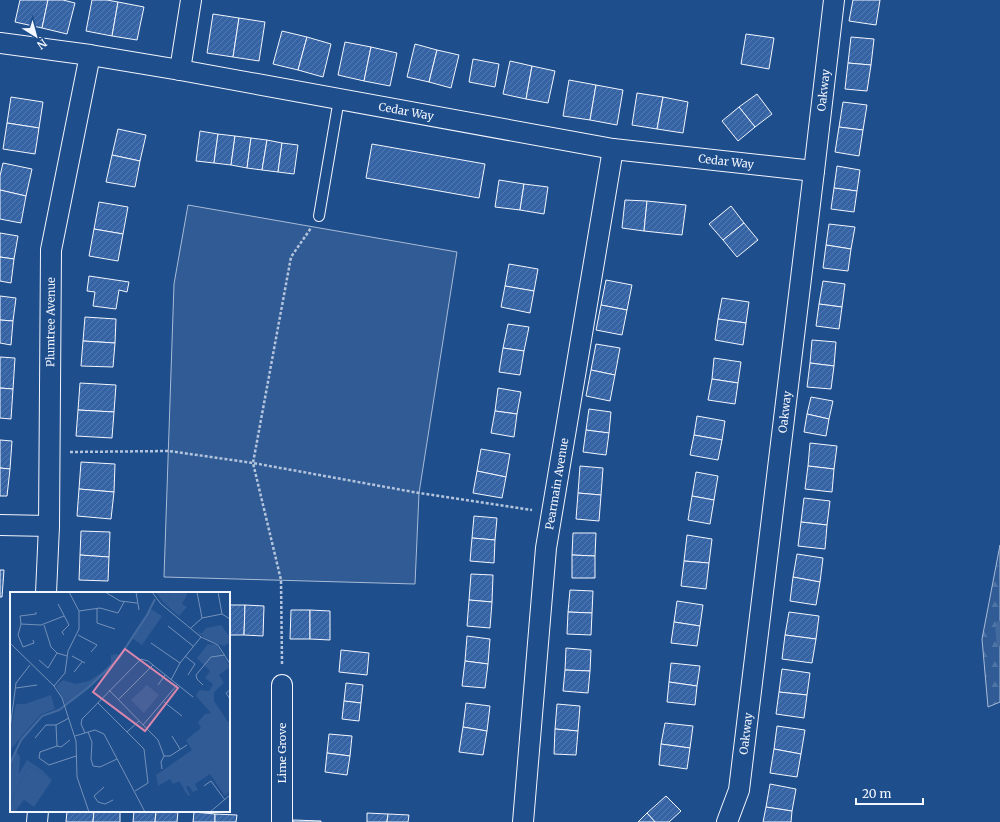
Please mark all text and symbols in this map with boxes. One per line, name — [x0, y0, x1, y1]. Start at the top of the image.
north arrow — [16, 16, 56, 56]
text: N — [34, 36, 50, 52]
street label: Oakway — [814, 68, 833, 112]
street label: Cedar Way — [378, 99, 436, 123]
street label: Cedar Way — [698, 151, 755, 171]
street label: Plumtree Avenue — [43, 277, 58, 367]
street label: Oakway — [775, 390, 794, 434]
street label: Pearmain Avenue — [542, 437, 571, 531]
inset map — [10, 592, 230, 812]
street label: Oakway — [736, 711, 755, 755]
street label: Lime Grove — [275, 723, 289, 783]
scale bar — [856, 780, 923, 806]
text: 20 m — [862, 786, 891, 801]

